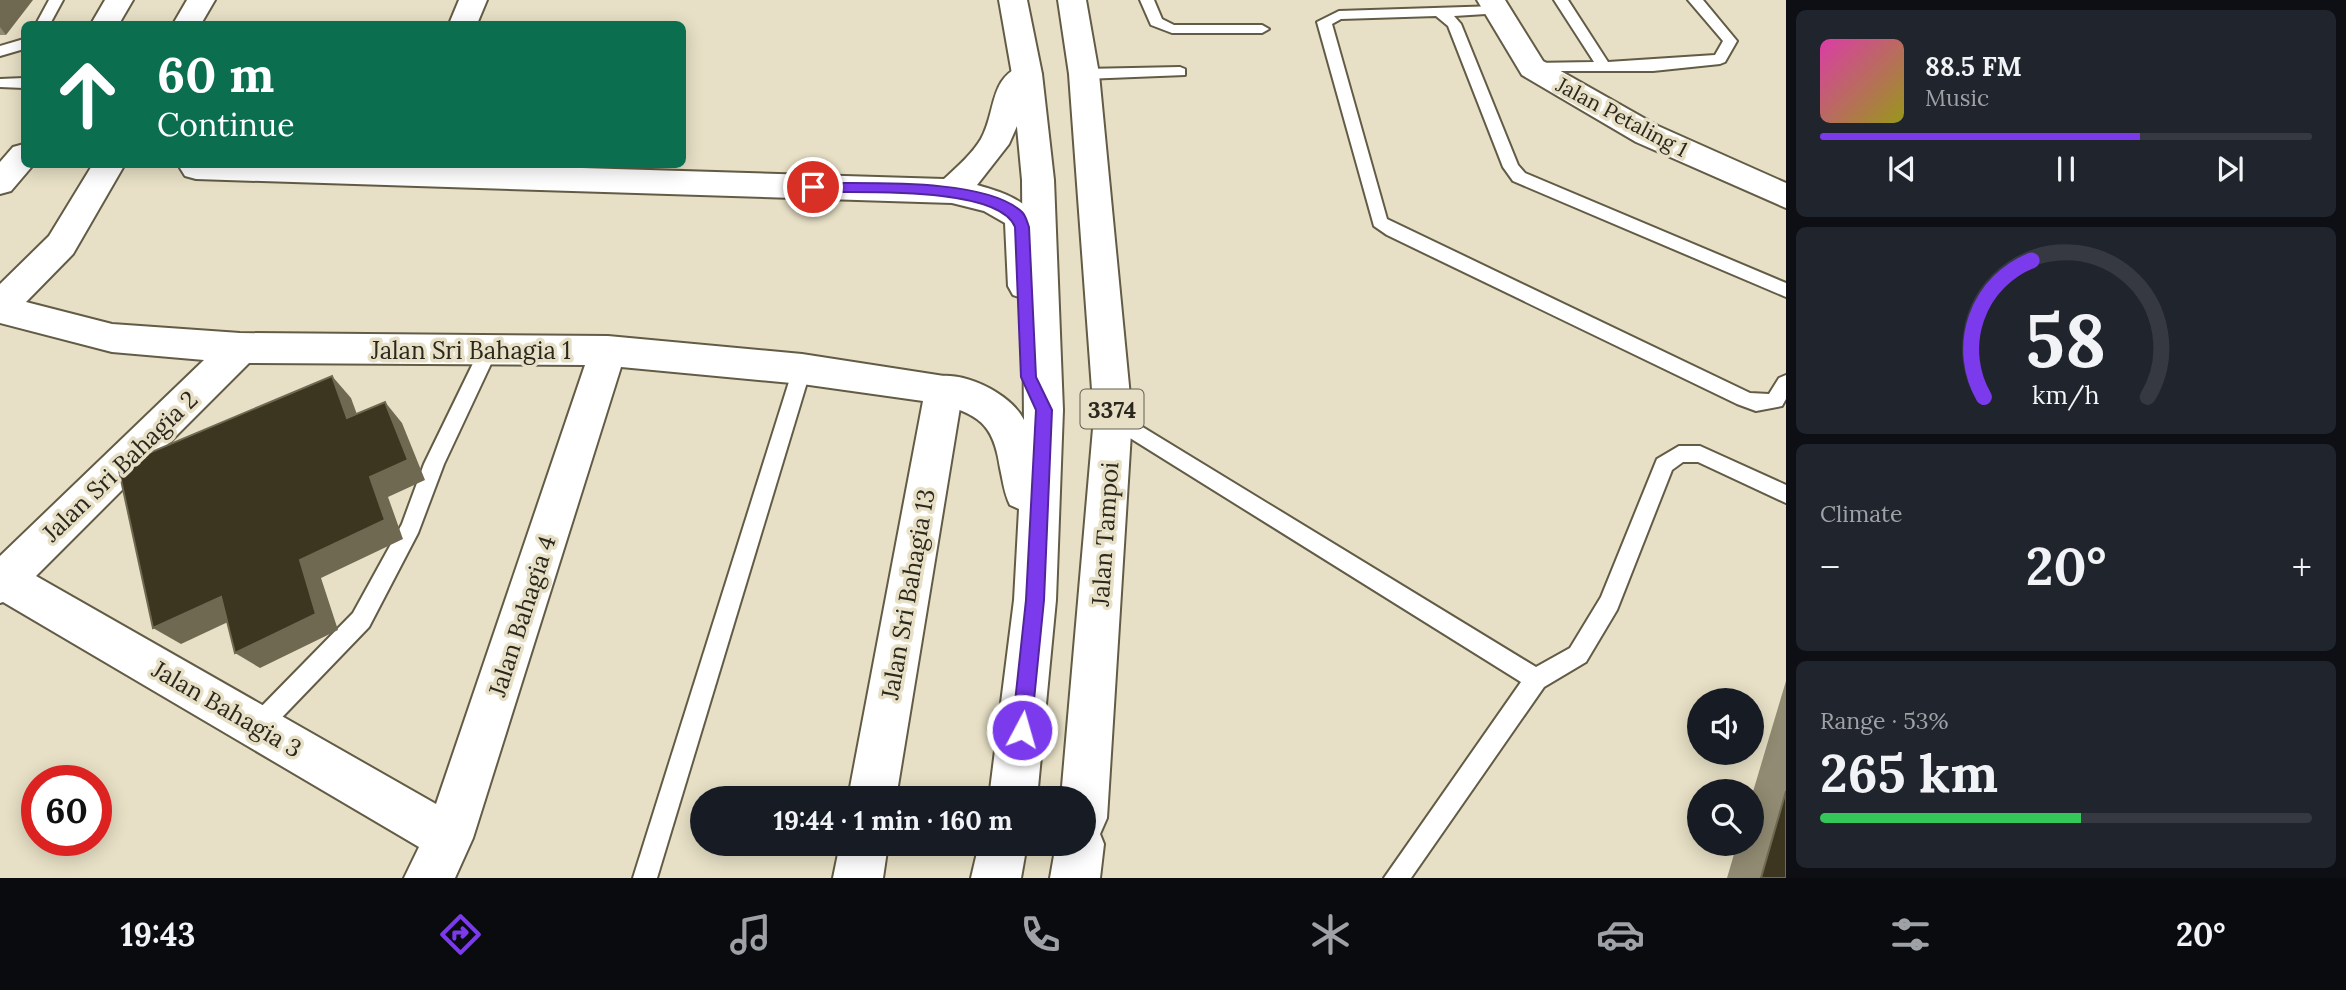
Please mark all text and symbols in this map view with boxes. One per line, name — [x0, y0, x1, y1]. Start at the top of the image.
text: 60 m — [157, 43, 274, 105]
icon: ahead — [42, 49, 133, 140]
text: 88.5 FM — [1925, 50, 2022, 83]
street label: Jalan Petaling 1 — [1551, 71, 1692, 163]
text: Music — [1925, 83, 1989, 112]
text: Continue — [157, 104, 294, 145]
icon: previous — [1883, 150, 1921, 188]
icon: pause — [2047, 150, 2085, 188]
icon: next — [2211, 150, 2249, 188]
pin — [783, 157, 843, 217]
icon: arrive — [794, 168, 832, 206]
text: 58 — [2026, 294, 2106, 387]
street label: Jalan Sri Bahagia 1 — [370, 335, 571, 366]
text: km/h — [2032, 378, 2100, 410]
street label: Jalan Sri Bahagia 2 — [35, 384, 204, 549]
road number: 3374 — [1080, 390, 1144, 428]
street label: Jalan Tampoi — [1084, 461, 1126, 608]
street label: Jalan Sri Bahagia 13 — [874, 486, 942, 703]
text: Climate — [1820, 499, 1902, 528]
street label: Jalan Bahagia 4 — [481, 532, 563, 701]
text: 20° — [2026, 533, 2106, 599]
text: − — [1820, 543, 1840, 591]
text: + — [2292, 543, 2312, 591]
street label: Jalan Bahagia 3 — [146, 653, 307, 764]
map controls — [1687, 688, 1764, 856]
button: sound — [1687, 688, 1764, 765]
position arrow — [985, 693, 1059, 767]
text: Range · 53% — [1820, 706, 1949, 735]
text: 265 km — [1820, 740, 1998, 806]
speed limit sign: 60 — [21, 765, 112, 856]
button: search — [1687, 779, 1764, 856]
text: 19:44 · 1 min · 160 m — [773, 804, 1013, 837]
icon: directions — [436, 910, 485, 959]
icon: music — [726, 910, 775, 959]
icon: phone — [1016, 910, 1065, 959]
icon: climate — [1306, 910, 1355, 959]
icon: car — [1596, 910, 1645, 959]
icon: filters — [1886, 910, 1935, 959]
text: 19:43 — [120, 914, 195, 955]
text: 20° — [2176, 914, 2226, 955]

